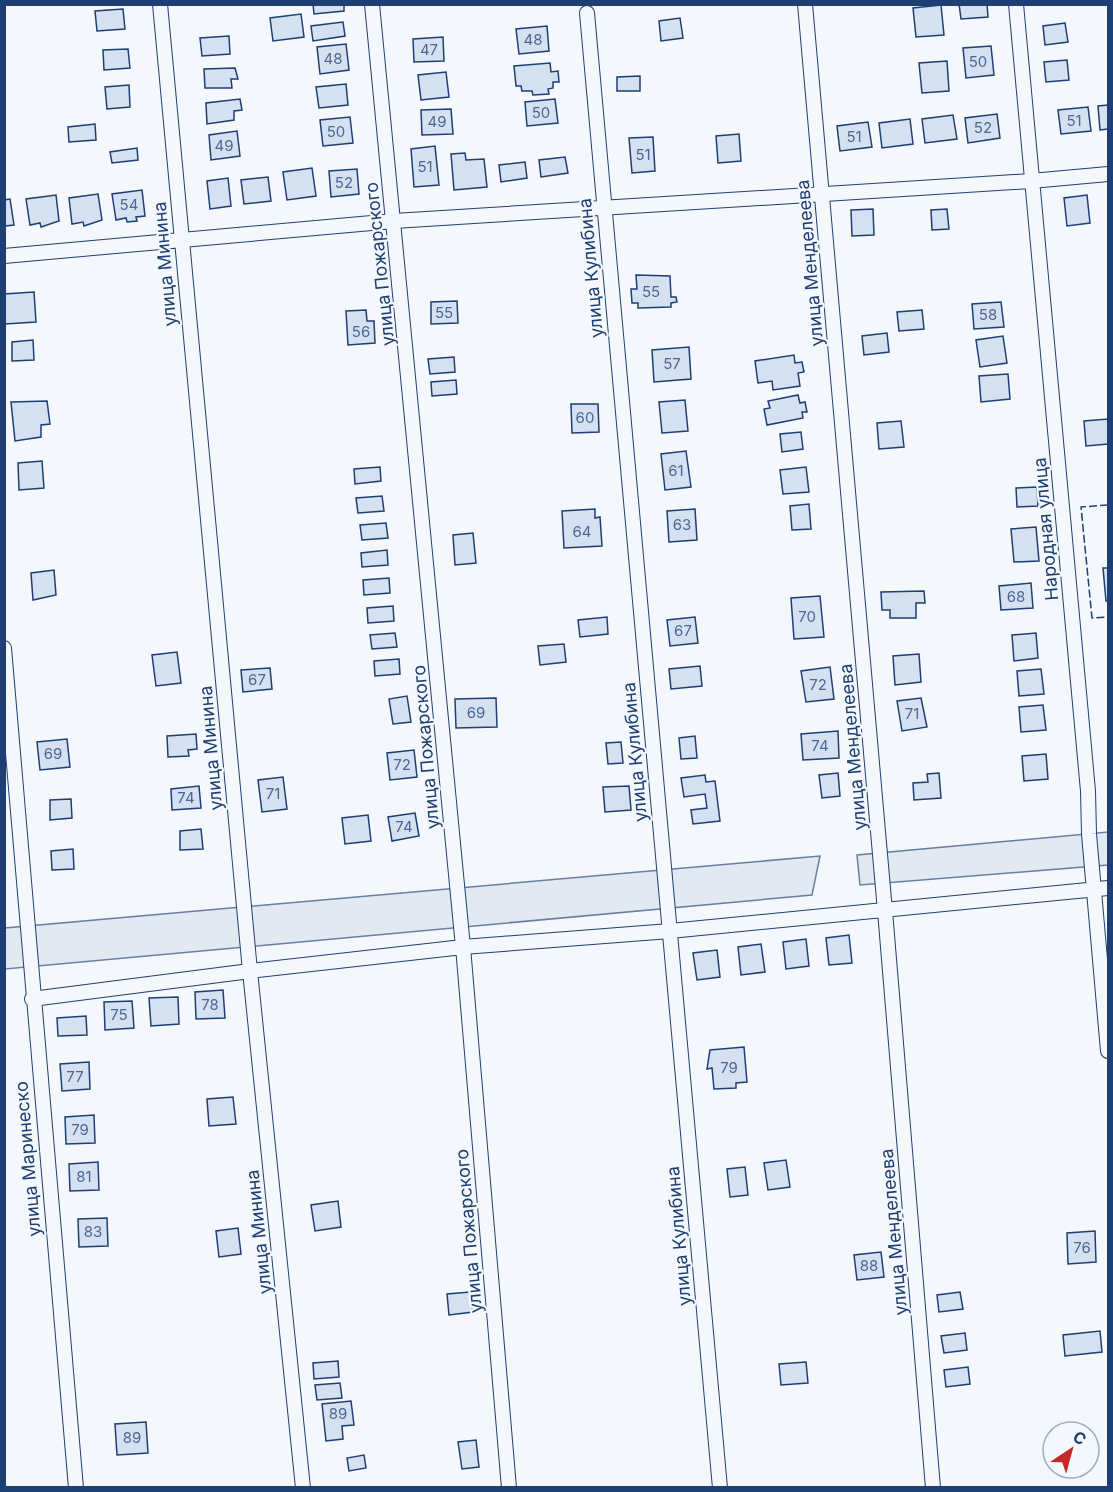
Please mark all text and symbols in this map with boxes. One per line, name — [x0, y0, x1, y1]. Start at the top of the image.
house number: 48 — [524, 30, 542, 49]
house number: 47 — [420, 40, 438, 59]
house number: 48 — [324, 49, 342, 68]
house number: 50 — [969, 52, 987, 71]
house number: 50 — [532, 103, 550, 122]
house number: 51 — [1066, 111, 1082, 130]
house number: 49 — [428, 112, 447, 131]
house number: 52 — [974, 118, 992, 137]
house number: 50 — [327, 122, 345, 141]
house number: 51 — [846, 127, 862, 146]
house number: 49 — [215, 136, 234, 155]
house number: 51 — [635, 145, 651, 164]
house number: 51 — [417, 157, 433, 176]
house number: 52 — [335, 173, 353, 192]
street label: улица Менделеева — [792, 179, 827, 347]
street label: улица Пожарского — [360, 181, 399, 347]
house number: 54 — [120, 195, 138, 214]
street label: улица Кулибина — [574, 197, 607, 339]
street label: улица Минина — [149, 201, 180, 327]
house number: 55 — [642, 282, 660, 301]
house number: 55 — [435, 303, 453, 322]
house number: 58 — [979, 305, 997, 324]
house number: 56 — [352, 322, 370, 341]
house number: 57 — [663, 354, 681, 373]
house number: 60 — [576, 408, 594, 427]
street label: Народная улица — [1029, 457, 1062, 601]
house number: 61 — [668, 461, 684, 480]
house number: 63 — [673, 515, 691, 534]
house number: 64 — [573, 522, 592, 541]
house number: 68 — [1007, 587, 1025, 606]
house number: 70 — [798, 607, 816, 626]
house number: 67 — [674, 621, 692, 640]
street label: улица Менделеева — [835, 663, 870, 831]
street label: улица Пожарского — [408, 664, 443, 830]
house number: 67 — [248, 670, 266, 689]
house number: 72 — [809, 675, 827, 694]
street label: улица Кулибина — [618, 681, 651, 823]
street label: улица Минина — [195, 685, 226, 811]
house number: 69 — [467, 703, 485, 722]
house number: 71 — [905, 704, 919, 723]
house number: 74 — [811, 736, 829, 755]
house number: 69 — [44, 744, 62, 763]
house number: 72 — [393, 755, 411, 774]
house number: 71 — [266, 784, 280, 803]
house number: 74 — [177, 788, 195, 807]
house number: 74 — [395, 817, 413, 836]
house number: 78 — [201, 995, 219, 1014]
house number: 75 — [110, 1005, 128, 1024]
house number: 79 — [720, 1058, 738, 1077]
house number: 77 — [66, 1067, 84, 1086]
street label: улица Маринеско — [10, 1081, 45, 1238]
house number: 79 — [71, 1120, 89, 1139]
street label: улица Пожарского — [451, 1148, 486, 1314]
street label: улица Менделеева — [876, 1148, 911, 1316]
street label: улица Кулибина — [662, 1165, 695, 1307]
house number: 81 — [76, 1167, 92, 1186]
street label: улица Минина — [242, 1169, 275, 1295]
house number: 83 — [84, 1222, 102, 1241]
house number: 76 — [1073, 1238, 1091, 1257]
house number: 88 — [860, 1256, 878, 1275]
house number: 89 — [329, 1404, 347, 1423]
north arrow — [1041, 1420, 1101, 1480]
text: С — [1069, 1426, 1091, 1450]
house number: 89 — [123, 1428, 141, 1447]

